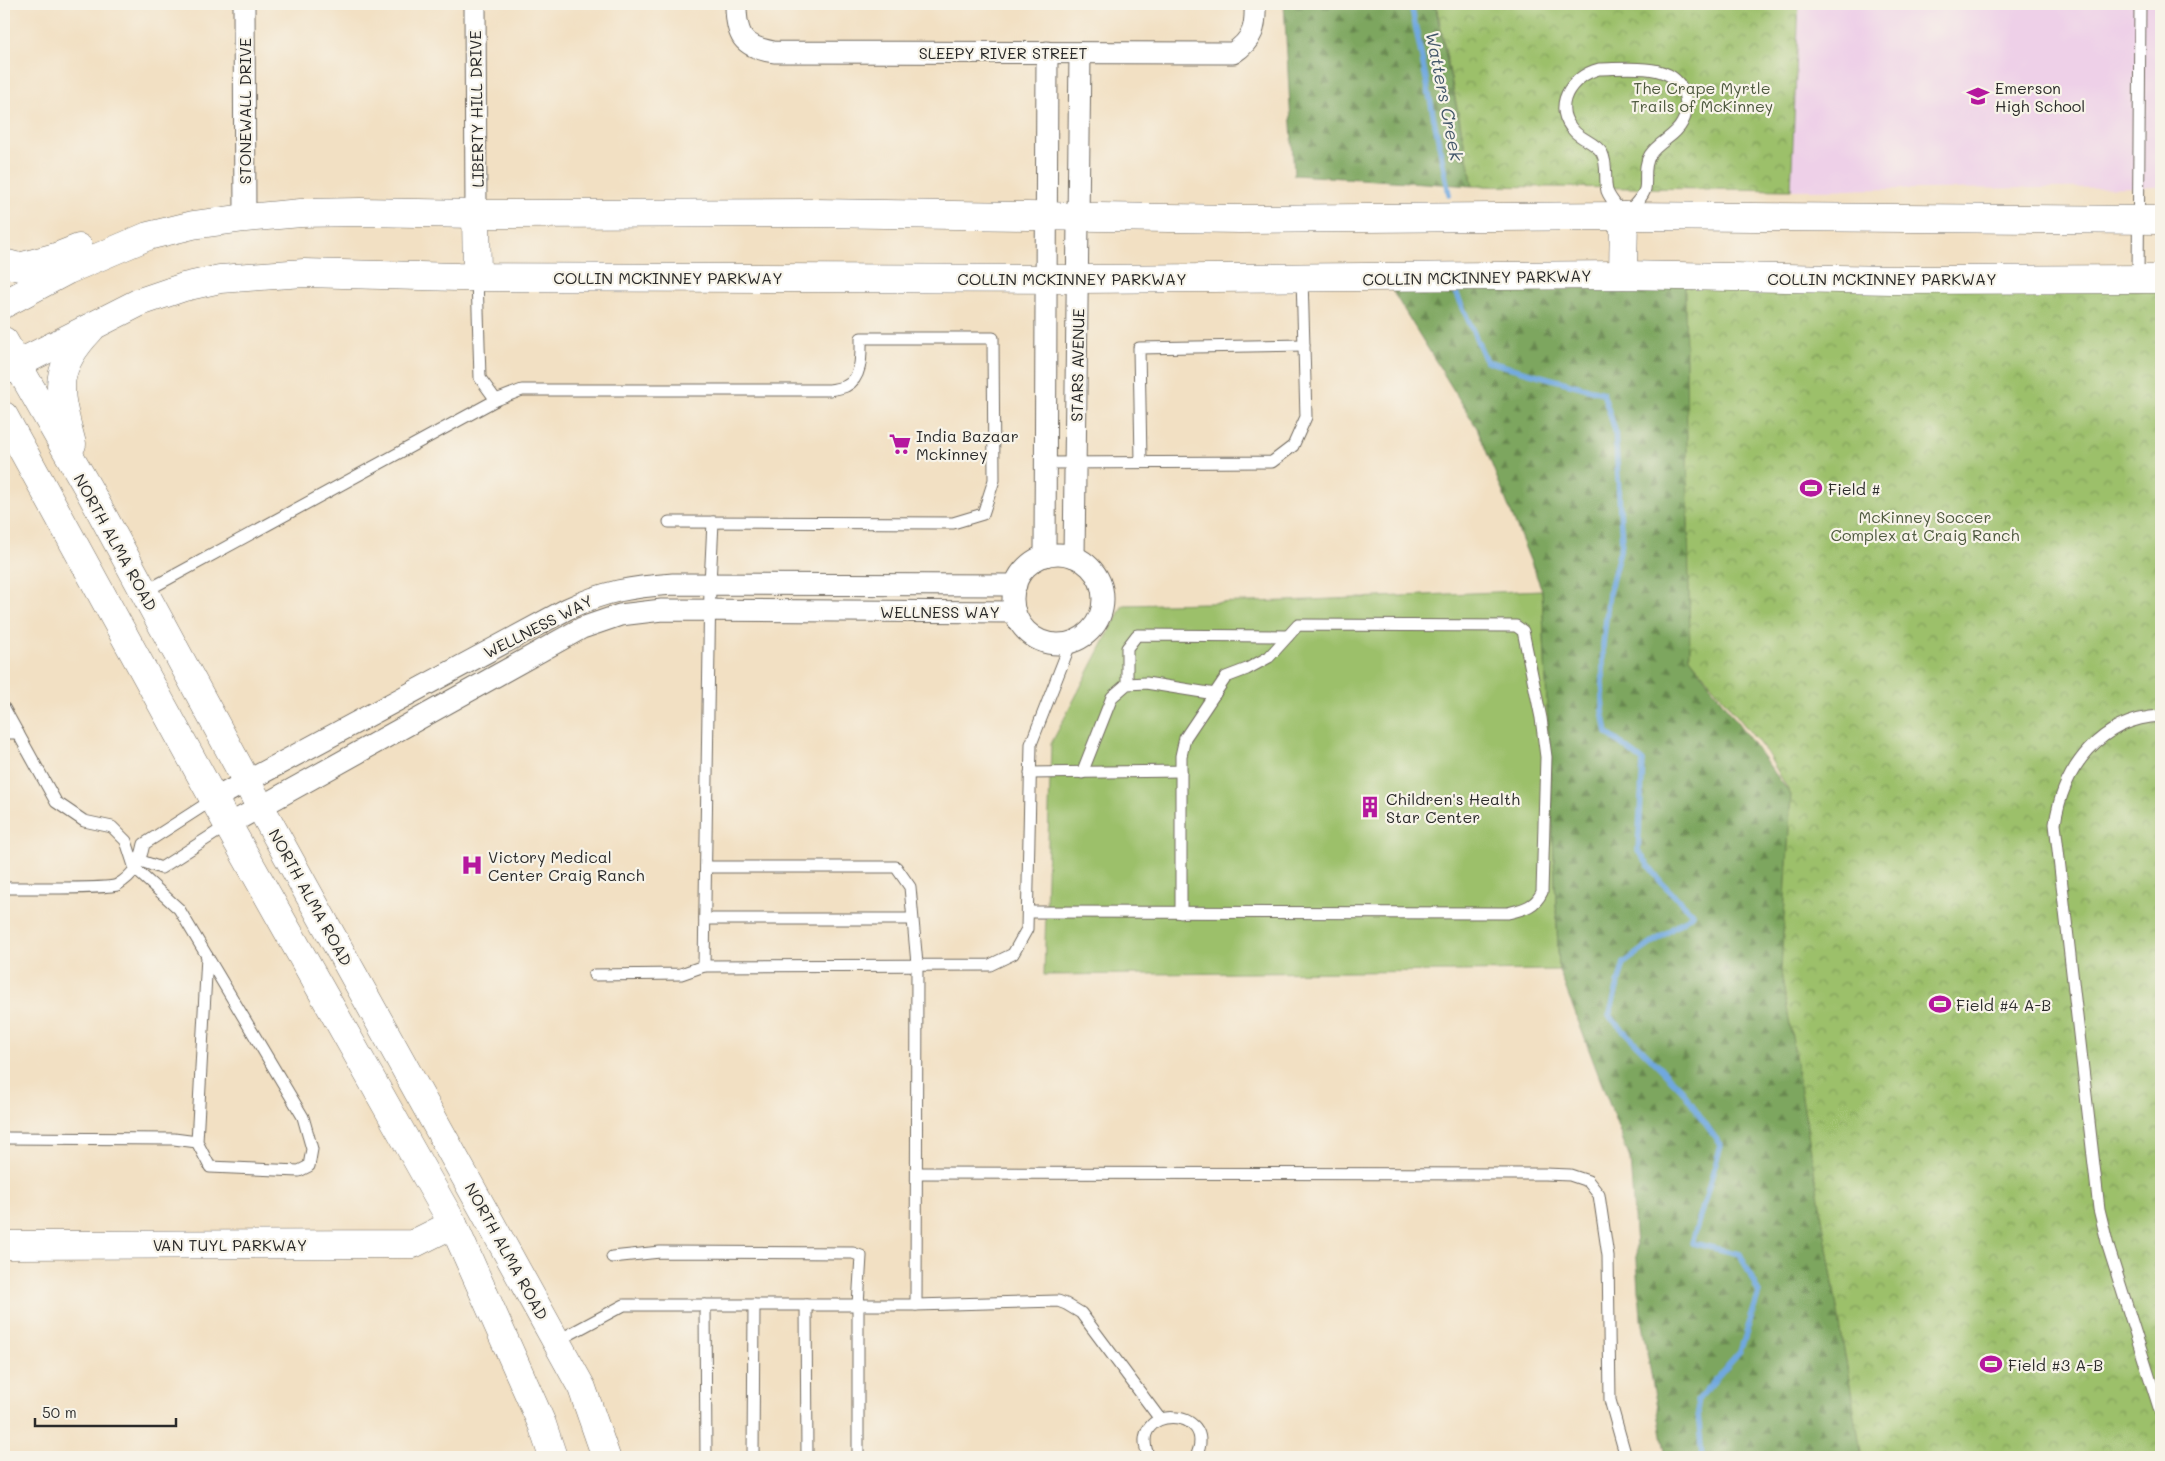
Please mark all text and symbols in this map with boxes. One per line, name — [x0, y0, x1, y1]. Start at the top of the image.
water label: Watters Creek — [1421, 29, 1469, 163]
street label: LIBERTY HILL DRIVE — [464, 30, 488, 188]
street label: STONEWALL DRIVE — [234, 38, 255, 184]
street label: SLEEPY RIVER STREET — [919, 42, 1087, 63]
park label: The Crape Myrtle Trails of McKinney — [1631, 77, 1773, 116]
place label: Emerson High School — [1995, 77, 2085, 116]
school or university icon: Emerson High School — [1965, 83, 1991, 109]
street label: COLLIN MCKINNEY PARKWAY — [1362, 265, 1592, 289]
street label: COLLIN MCKINNEY PARKWAY — [553, 267, 783, 288]
street label: COLLIN MCKINNEY PARKWAY — [957, 268, 1187, 289]
street label: COLLIN MCKINNEY PARKWAY — [1767, 268, 1997, 289]
street label: STARS AVENUE — [1066, 308, 1088, 422]
place label: India Bazaar Mckinney — [916, 425, 1019, 464]
supermarket icon: India Bazaar Mckinney — [887, 431, 913, 457]
street label: NORTH ALMA ROAD — [70, 470, 162, 614]
sports icon: Field # — [1798, 475, 1824, 501]
place label: Field # — [1828, 478, 1881, 499]
park label: McKinney Soccer Complex at Craig Ranch — [1830, 506, 2020, 545]
street label: WELLNESS WAY — [480, 589, 596, 663]
street label: WELLNESS WAY — [880, 601, 1000, 622]
place label: Children's Health Star Center — [1386, 788, 1520, 827]
building icon: Children's Health Star Center — [1357, 794, 1383, 820]
street label: NORTH ALMA ROAD — [265, 825, 357, 969]
place label: Victory Medical Center Craig Ranch — [488, 846, 645, 885]
hospital icon: Victory Medical Center Craig Ranch — [459, 852, 485, 878]
sports icon: Field #4 A-B — [1927, 991, 1953, 1017]
place label: Field #4 A-B — [1956, 994, 2051, 1015]
street label: NORTH ALMA ROAD — [461, 1179, 553, 1323]
street label: VAN TUYL PARKWAY — [153, 1234, 307, 1255]
sports icon: Field #3 A-B — [1978, 1351, 2004, 1377]
place label: Field #3 A-B — [2008, 1354, 2103, 1375]
scale bar — [35, 1396, 176, 1428]
text: 50 m — [42, 1402, 77, 1422]

